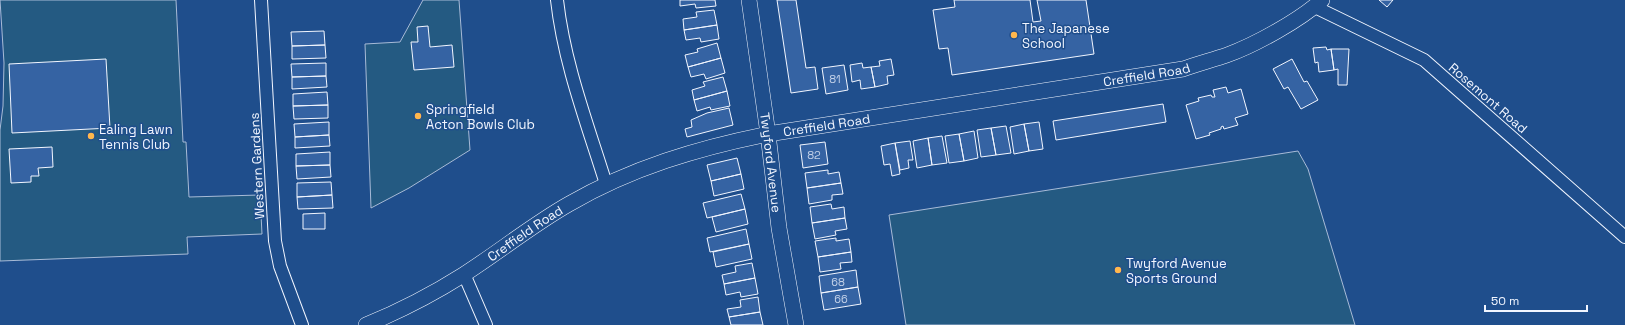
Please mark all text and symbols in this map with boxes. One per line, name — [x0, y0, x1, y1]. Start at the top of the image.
place label: The Japanese School — [1022, 20, 1110, 52]
marker: The Japanese School — [1009, 30, 1019, 40]
street label: Creffield Road — [1102, 59, 1192, 90]
street label: Rosemont Road — [1445, 59, 1531, 137]
house number: 81 — [829, 72, 841, 86]
place label: Springfield Acton Bowls Club — [426, 101, 535, 133]
street label: Creffield Road — [782, 110, 871, 140]
marker: Springfield Acton Bowls Club — [413, 111, 423, 121]
street label: Twyford Avenue — [757, 111, 786, 213]
street label: Western Gardens — [246, 112, 268, 220]
place label: Ealing Lawn Tennis Club — [99, 121, 173, 153]
marker: Ealing Lawn Tennis Club — [86, 131, 96, 141]
house number: 82 — [807, 148, 821, 162]
street label: Creffield Road — [484, 201, 566, 265]
place label: Twyford Avenue Sports Ground — [1126, 255, 1227, 287]
marker: Twyford Avenue Sports Ground — [1113, 265, 1123, 275]
house number: 68 — [831, 275, 845, 289]
scale bar — [1485, 287, 1587, 313]
house number: 66 — [834, 292, 848, 306]
text: 50 m — [1491, 293, 1519, 309]

